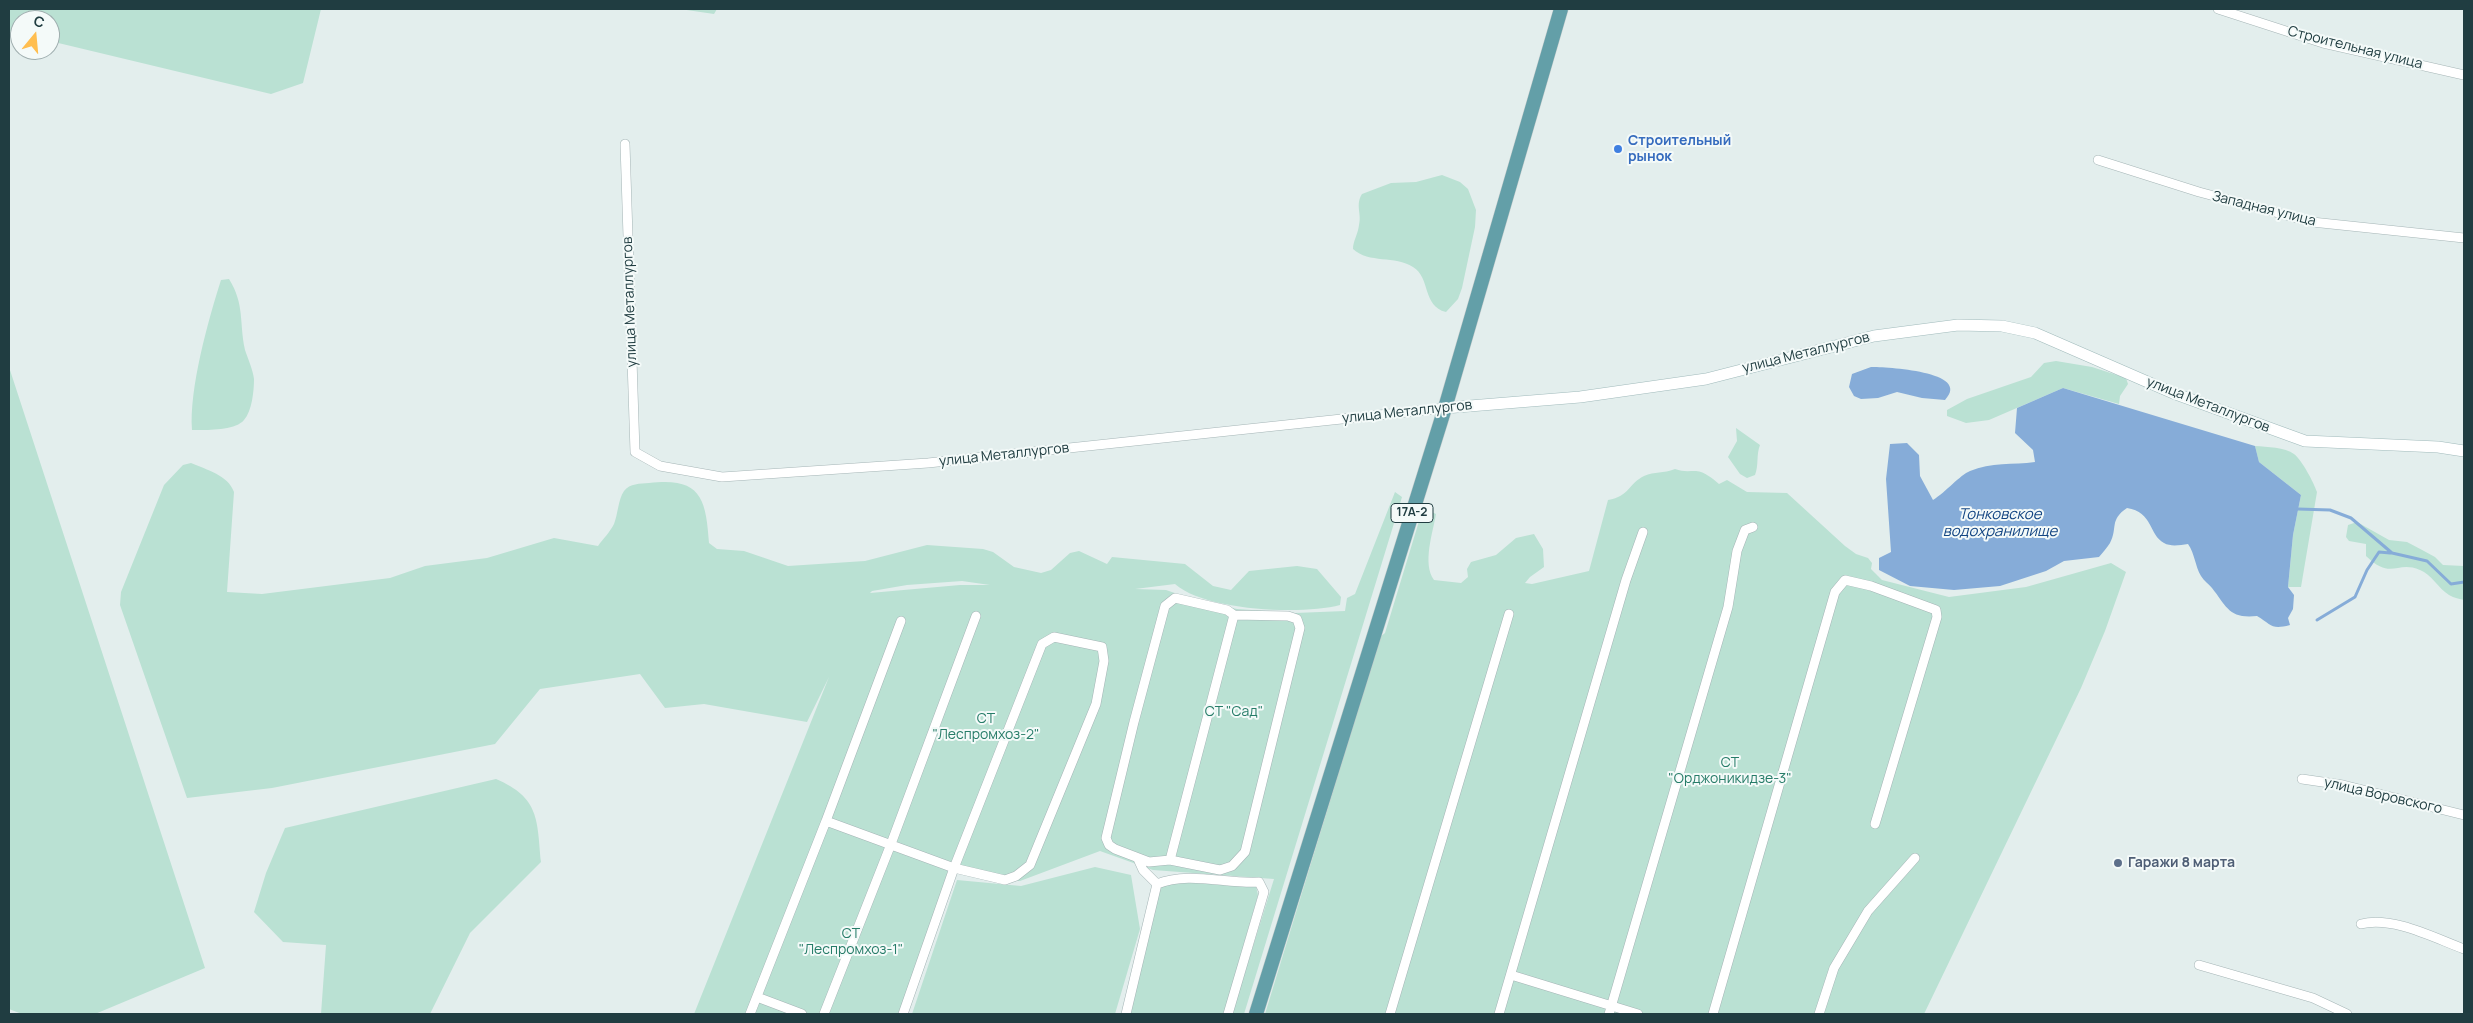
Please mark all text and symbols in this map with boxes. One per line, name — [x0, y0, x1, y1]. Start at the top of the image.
north arrow — [10, 10, 60, 60]
text: С — [32, 11, 47, 32]
street label: Строительная улица — [2286, 23, 2424, 73]
place label: Строительный рынок — [1628, 133, 1731, 166]
marker: Строительный рынок — [1612, 143, 1624, 155]
street label: Западная улица — [2210, 188, 2318, 230]
street label: улица Металлургов — [619, 236, 641, 368]
street label: улица Металлургов — [1741, 329, 1871, 377]
street label: улица Металлургов — [2144, 374, 2272, 436]
street label: улица Металлургов — [1341, 397, 1473, 427]
street label: улица Металлургов — [938, 440, 1070, 470]
road number: 17А-2 — [1391, 503, 1433, 522]
water label: Тонковское водохранилище — [1943, 506, 2057, 541]
park label: СТ "Сад" — [1205, 704, 1263, 720]
park label: СТ "Леспромхоз-2" — [932, 711, 1040, 744]
park label: СТ "Орджоникидзе-3" — [1668, 755, 1792, 788]
street label: улица Воровского — [2322, 774, 2444, 818]
place label: Гаражи 8 марта — [2128, 855, 2235, 871]
marker: Гаражи 8 марта — [2112, 857, 2124, 869]
park label: СТ "Леспромхоз-1" — [799, 926, 903, 959]

